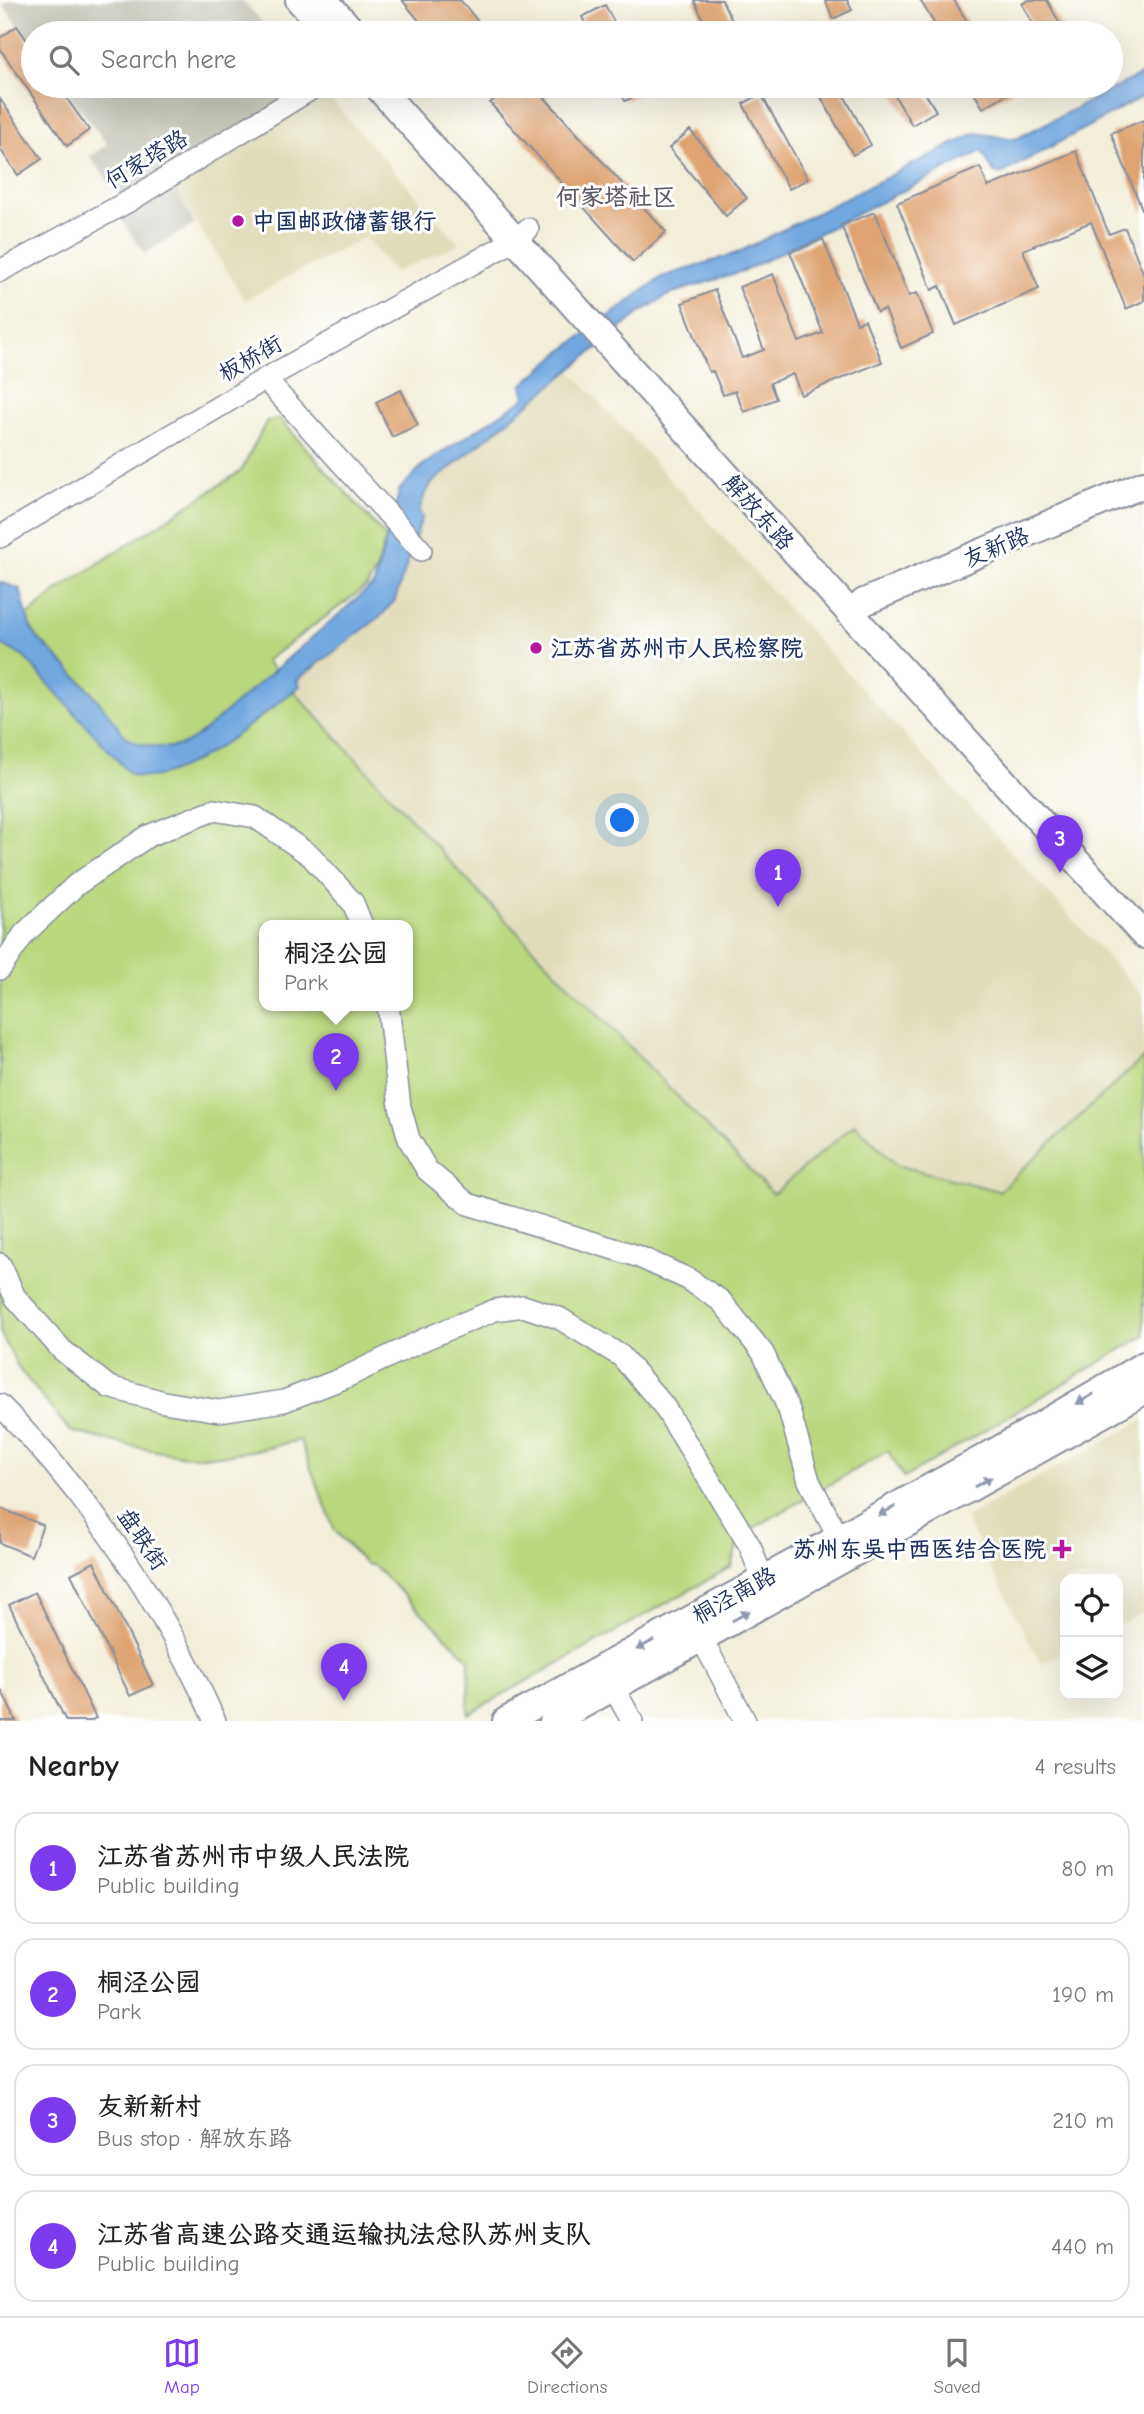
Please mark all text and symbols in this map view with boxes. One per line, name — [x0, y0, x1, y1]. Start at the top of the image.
search box — [21, 21, 1123, 98]
icon: search — [45, 41, 83, 79]
text: Search here — [101, 45, 236, 75]
street label: 何家塔路 — [100, 124, 193, 195]
district label: 何家塔社区 — [556, 183, 676, 211]
place label: 中国邮政储蓄银行 — [252, 208, 436, 235]
marker: 中国邮政储蓄银行 — [230, 213, 246, 229]
street label: 板桥街 — [214, 329, 287, 387]
street label: 解放东路 — [718, 469, 799, 556]
street label: 友新路 — [959, 522, 1033, 573]
place label: 江苏省苏州市人民检察院 — [550, 635, 803, 662]
marker: 江苏省苏州市人民检察院 — [528, 640, 544, 656]
your location — [605, 803, 639, 837]
pin: 3 — [1037, 815, 1083, 873]
pin: 1 — [755, 849, 801, 907]
popup — [259, 920, 413, 1011]
text: 桐泾公园 — [284, 939, 388, 969]
text: Park — [284, 969, 328, 996]
pin: 2 — [313, 1033, 359, 1091]
one-way arrow — [1076, 1393, 1095, 1406]
one-way arrow — [973, 1476, 992, 1488]
street label: 盘联街 — [112, 1503, 173, 1575]
one-way arrow — [877, 1505, 897, 1517]
place label: 苏州东吴中西医结合医院 — [793, 1536, 1046, 1563]
marker: 苏州东吴中西医结合医院 — [1052, 1539, 1072, 1559]
street label: 桐泾南路 — [687, 1561, 781, 1630]
map controls — [1060, 1574, 1123, 1700]
button: locate — [1060, 1574, 1123, 1637]
one-way arrow — [731, 1610, 751, 1622]
button: layers — [1060, 1637, 1123, 1700]
one-way arrow — [635, 1639, 655, 1650]
pin: 4 — [321, 1643, 367, 1701]
text: Nearby — [28, 1749, 119, 1784]
text: 4 results — [1034, 1753, 1116, 1780]
text: 江苏省苏州市中级人民法院 — [97, 1842, 409, 1872]
text: 1 — [48, 1855, 58, 1882]
text: 80 m — [1061, 1855, 1114, 1882]
text: Public building — [97, 1872, 240, 1899]
text: 桐泾公园 — [97, 1968, 201, 1998]
text: 2 — [47, 1981, 59, 2008]
text: 190 m — [1052, 1981, 1114, 2008]
text: Park — [97, 1998, 141, 2025]
text: 友新新村 — [97, 2092, 201, 2122]
text: 3 — [47, 2107, 59, 2134]
text: 210 m — [1052, 2107, 1114, 2134]
text: Bus stop · 解放东路 — [97, 2125, 292, 2152]
text: 江苏省高速公路交通运输执法总队苏州支队 — [97, 2220, 591, 2250]
text: 4 — [48, 2233, 58, 2260]
text: 440 m — [1051, 2233, 1114, 2260]
text: Public building — [97, 2250, 240, 2277]
tab: Map — [163, 2334, 201, 2398]
tab: Directions — [527, 2334, 607, 2398]
tab: Saved — [934, 2334, 981, 2398]

